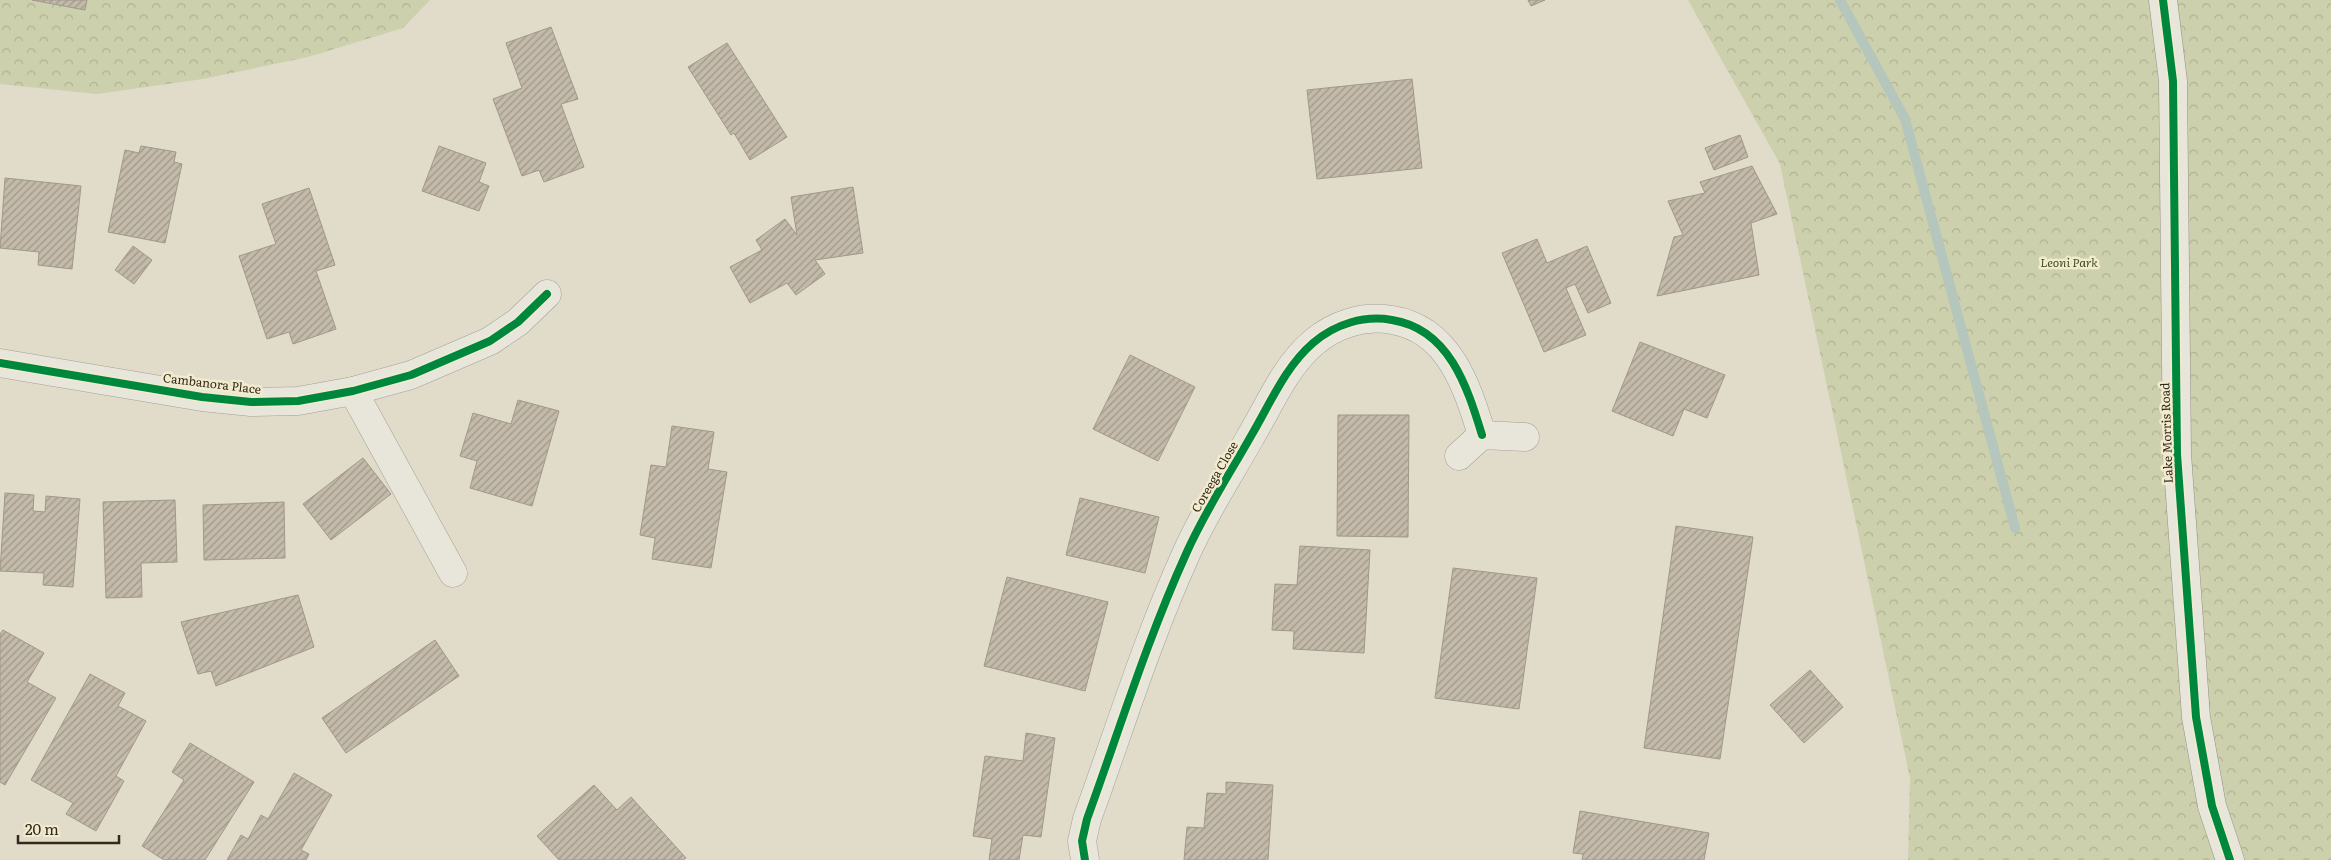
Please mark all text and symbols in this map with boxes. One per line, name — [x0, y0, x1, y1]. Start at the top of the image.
park label: Leoni Park — [2040, 253, 2098, 271]
street label: Cambanora Place — [162, 368, 262, 398]
street label: Lake Morris Road — [2155, 382, 2177, 484]
street label: Coreega Close — [1186, 438, 1242, 515]
scale bar — [18, 812, 119, 844]
text: 20 m — [25, 817, 59, 840]

